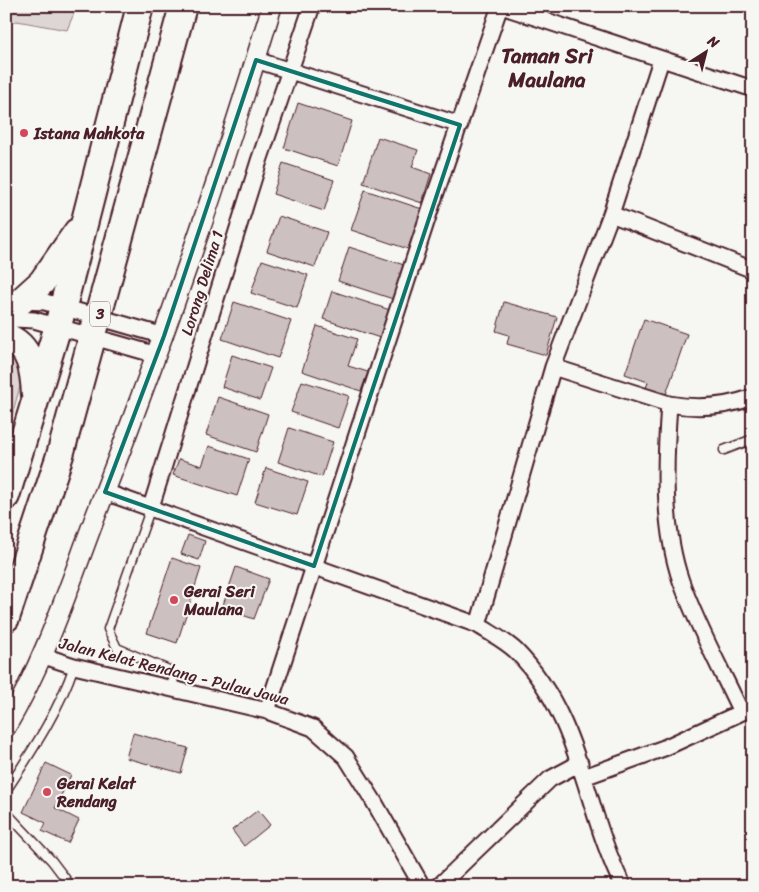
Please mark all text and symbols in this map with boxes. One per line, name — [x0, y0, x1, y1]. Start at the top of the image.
north arrow — [682, 28, 732, 78]
text: N — [701, 28, 725, 55]
district label: Taman Sri Maulana — [501, 37, 594, 99]
place label: Istana Mahkota — [33, 119, 145, 148]
marker: Istana Mahkota — [18, 127, 30, 139]
street label: Lorong Delima 1 — [172, 227, 232, 339]
road number: 3 — [90, 302, 110, 326]
place label: Gerai Seri Maulana — [183, 577, 256, 624]
marker: Gerai Seri Maulana — [168, 594, 180, 606]
street label: Jalan Kelat Rendang - Pulau Jawa — [55, 628, 293, 714]
place label: Gerai Kelat Rendang — [56, 769, 137, 816]
marker: Gerai Kelat Rendang — [41, 786, 53, 798]

